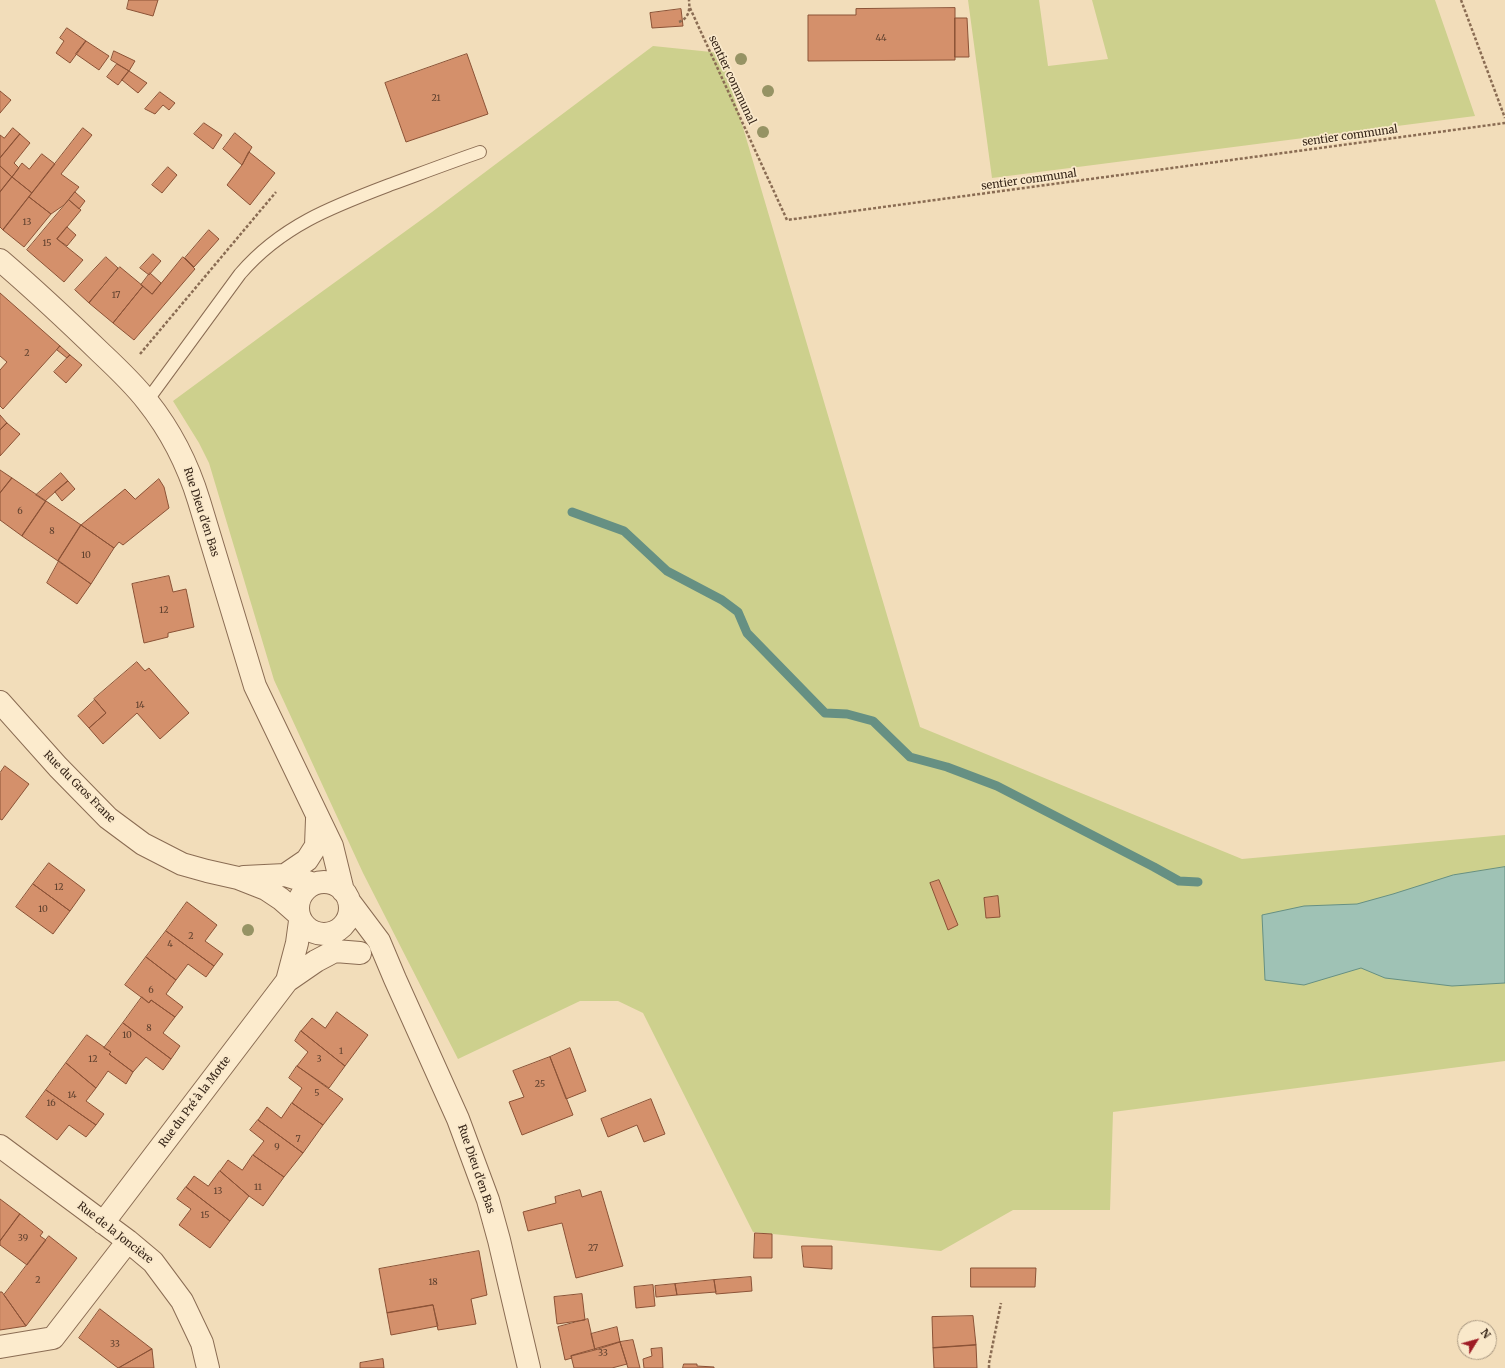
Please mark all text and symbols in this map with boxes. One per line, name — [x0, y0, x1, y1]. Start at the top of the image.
street label: sentier communal — [706, 33, 758, 127]
house number: 44 — [875, 33, 887, 43]
house number: 21 — [431, 93, 441, 103]
street label: sentier communal — [1301, 123, 1399, 149]
street label: sentier communal — [980, 167, 1078, 193]
house number: 13 — [23, 217, 31, 227]
house number: 15 — [42, 238, 52, 248]
house number: 17 — [112, 290, 120, 300]
house number: 2 — [24, 348, 30, 358]
street label: Rue Dieu d'en Bas — [180, 466, 222, 558]
house number: 6 — [17, 506, 23, 516]
house number: 8 — [49, 526, 55, 536]
house number: 10 — [81, 550, 91, 560]
house number: 12 — [159, 605, 169, 615]
house number: 14 — [135, 700, 145, 710]
street label: Rue du Gros Frane — [40, 748, 118, 826]
house number: 12 — [54, 882, 64, 892]
house number: 10 — [38, 904, 48, 914]
house number: 2 — [188, 931, 194, 941]
house number: 4 — [167, 939, 173, 949]
house number: 6 — [148, 985, 154, 995]
house number: 8 — [146, 1023, 152, 1033]
house number: 10 — [122, 1030, 132, 1040]
house number: 1 — [339, 1046, 343, 1056]
house number: 12 — [88, 1054, 98, 1064]
street label: Rue du Pré à la Motte — [156, 1054, 234, 1150]
house number: 3 — [316, 1054, 322, 1064]
house number: 25 — [535, 1079, 545, 1089]
house number: 5 — [314, 1088, 320, 1098]
house number: 14 — [67, 1090, 77, 1100]
house number: 16 — [46, 1098, 56, 1108]
street label: Rue Dieu d'en Bas — [455, 1123, 497, 1215]
house number: 7 — [295, 1134, 301, 1144]
house number: 9 — [274, 1142, 280, 1152]
house number: 11 — [254, 1182, 262, 1192]
house number: 13 — [214, 1186, 222, 1196]
street label: Rue de la Joncière — [75, 1199, 155, 1267]
house number: 15 — [200, 1210, 210, 1220]
house number: 39 — [18, 1233, 28, 1243]
house number: 27 — [588, 1243, 598, 1253]
house number: 2 — [35, 1275, 41, 1285]
house number: 18 — [428, 1277, 438, 1287]
north arrow — [1457, 1320, 1497, 1360]
text: N — [1478, 1326, 1494, 1341]
house number: 33 — [110, 1339, 120, 1349]
house number: 33 — [598, 1348, 608, 1358]

